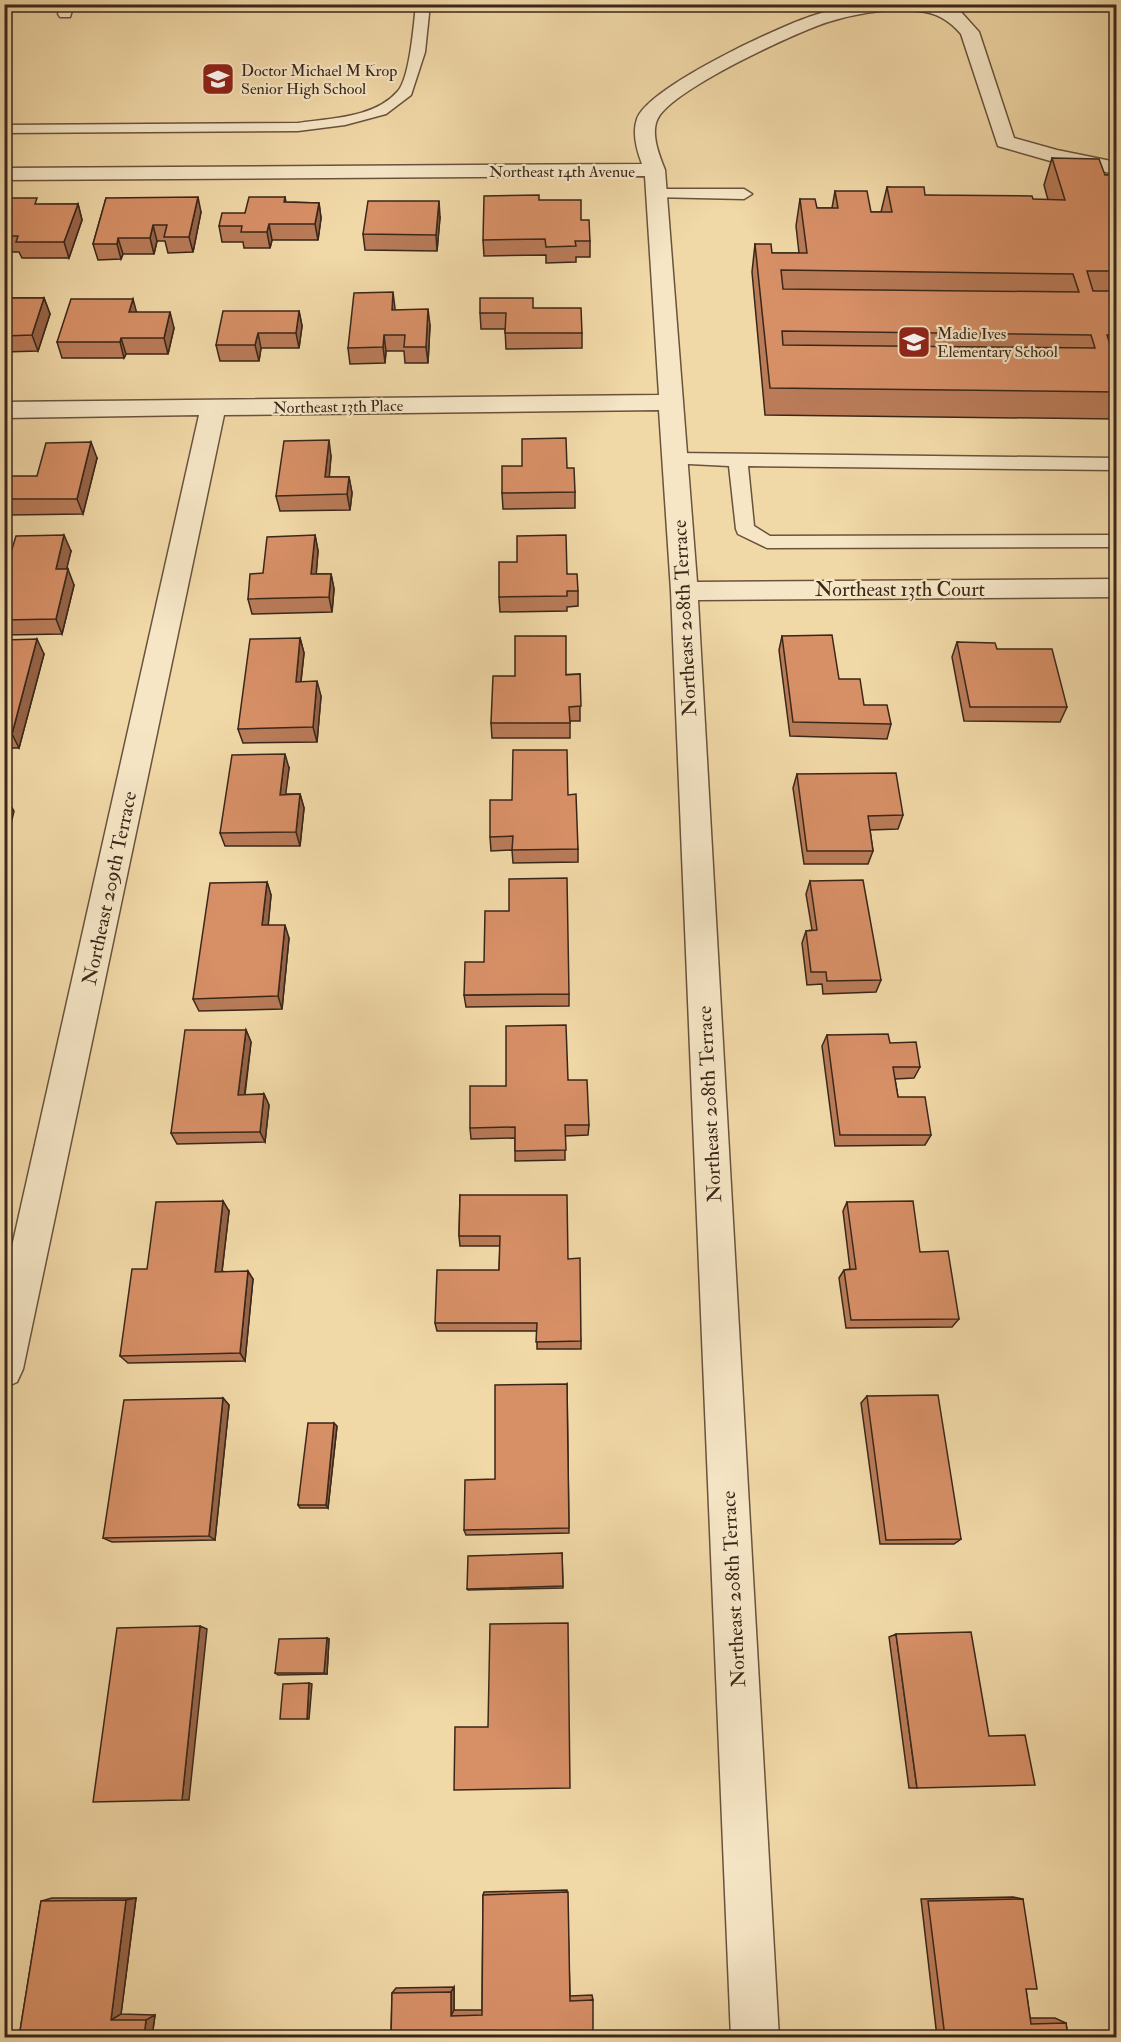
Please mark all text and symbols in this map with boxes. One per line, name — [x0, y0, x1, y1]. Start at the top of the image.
school or university icon: Doctor Michael M Krop Senior High School — [200, 61, 236, 97]
place label: Doctor Michael M Krop Senior High School — [241, 61, 397, 99]
street label: Northeast 14th Avenue — [489, 162, 635, 182]
school or university icon: Madie Ives Elementary School — [896, 324, 932, 360]
place label: Madie Ives Elementary School — [937, 324, 1058, 362]
street label: Northeast 13th Place — [273, 396, 404, 418]
street label: Northeast 208th Terrace — [667, 519, 702, 717]
street label: Northeast 13th Court — [815, 577, 986, 602]
street label: Northeast 209th Terrace — [77, 789, 142, 987]
street label: Northeast 208th Terrace — [692, 1005, 727, 1203]
street label: Northeast 208th Terrace — [716, 1490, 751, 1688]

